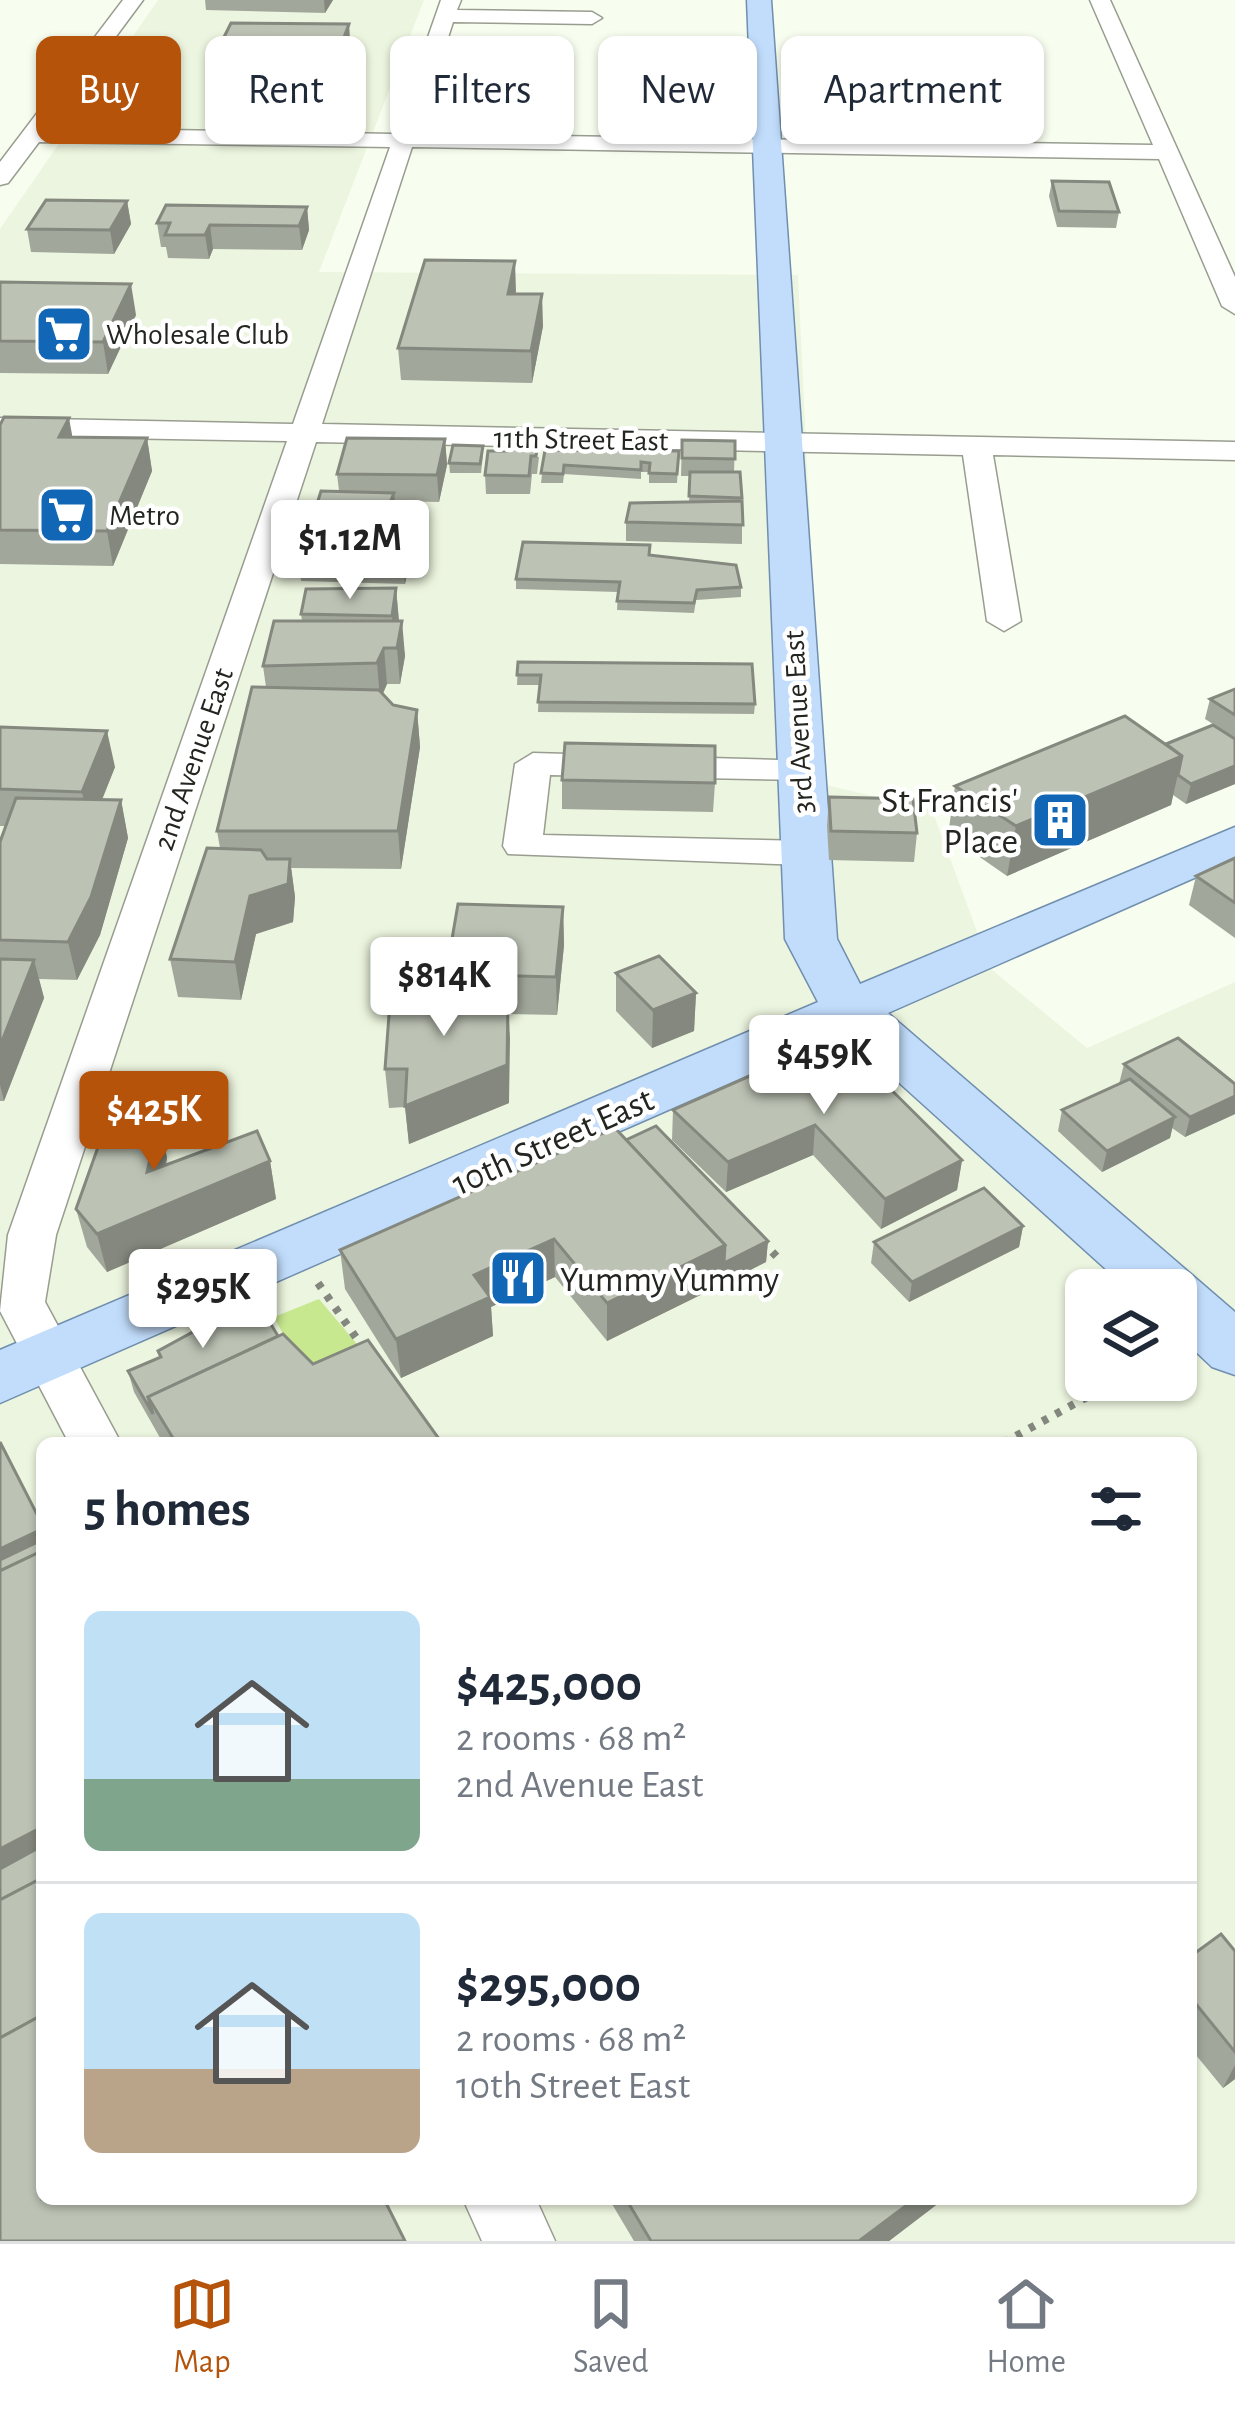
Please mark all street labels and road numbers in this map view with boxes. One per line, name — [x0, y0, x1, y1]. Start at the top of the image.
street label: 11th Street East — [493, 423, 669, 457]
street label: 3rd Avenue East — [779, 629, 819, 814]
street label: 2nd Avenue East — [149, 664, 239, 854]
street label: 10th Street East — [447, 1081, 659, 1202]

